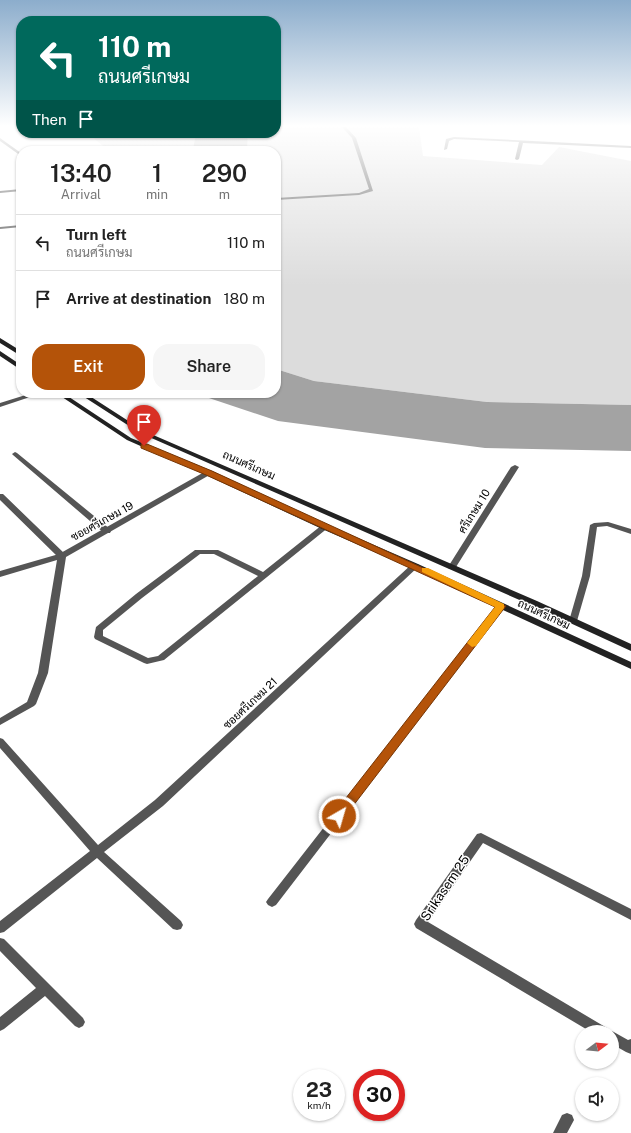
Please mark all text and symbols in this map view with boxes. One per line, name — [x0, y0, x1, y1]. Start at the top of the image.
text: 110 m — [98, 30, 171, 63]
icon: left — [32, 32, 84, 84]
text: ถนนศรีเกษม — [98, 66, 190, 87]
icon: arrive — [75, 108, 97, 130]
text: Then — [32, 111, 67, 128]
text: 13:40 — [50, 159, 112, 187]
text: 1 — [152, 159, 162, 187]
text: 290 — [202, 159, 247, 187]
text: Arrival — [61, 187, 101, 202]
text: min — [146, 187, 168, 202]
text: m — [219, 187, 230, 202]
text: Turn left — [66, 226, 127, 243]
icon: left — [32, 232, 54, 254]
text: 110 m — [227, 234, 265, 251]
text: ถนนศรีเกษม — [66, 245, 133, 260]
icon: arrive — [32, 288, 54, 310]
text: Arrive at destination — [66, 290, 211, 307]
text: 180 m — [223, 290, 265, 307]
button: Exit — [32, 344, 145, 390]
button: Share — [153, 344, 265, 390]
pin — [127, 405, 161, 446]
icon: arrive — [133, 411, 155, 433]
street label: ถนนศรีเกษม — [221, 446, 278, 482]
street label: ศรีเกษม 10 — [454, 485, 492, 535]
street label: ซอยศรีเกษม 19 — [68, 497, 135, 543]
street label: ถนนศรีเกษม — [516, 595, 573, 631]
street label: ซอยศรีเกษม 21 — [219, 674, 279, 731]
position arrow — [318, 795, 360, 837]
street label: Srikasem 25 — [418, 852, 472, 924]
north arrow — [575, 1025, 619, 1069]
map controls — [575, 1025, 619, 1121]
speed limit sign: 30 — [353, 1069, 405, 1121]
button: sound — [575, 1077, 619, 1121]
text: 23 — [306, 1078, 332, 1102]
text: km/h — [307, 1099, 331, 1111]

